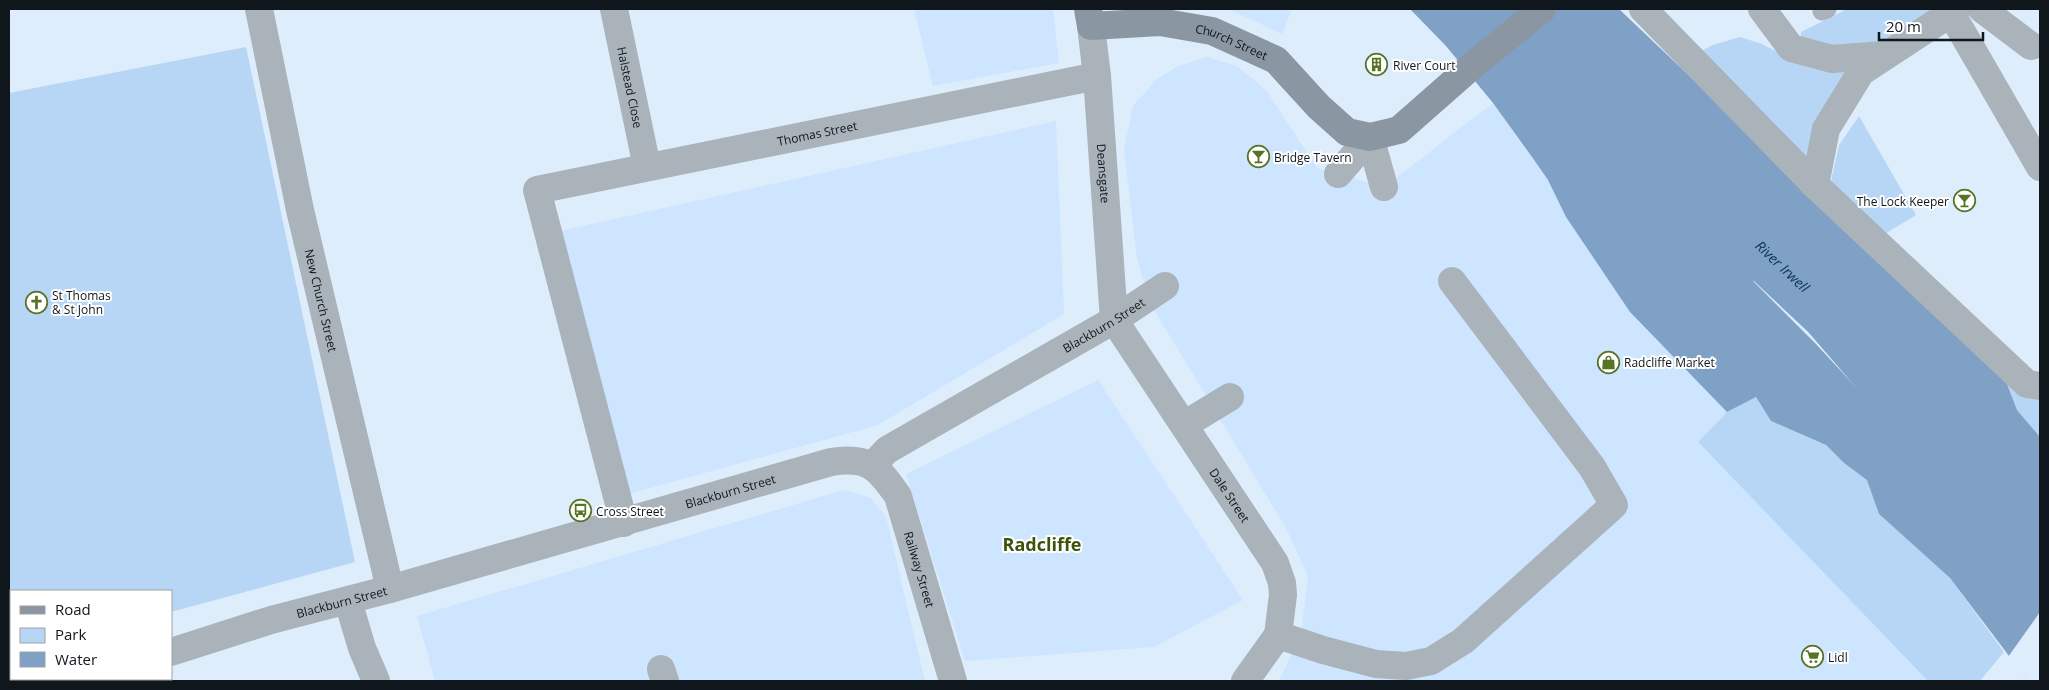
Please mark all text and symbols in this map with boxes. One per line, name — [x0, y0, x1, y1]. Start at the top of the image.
scale bar — [1879, 10, 1983, 42]
text: 20 m — [1886, 16, 1921, 36]
street label: Church Street — [1194, 20, 1270, 64]
street label: Halstead Close — [614, 45, 647, 130]
building icon: River Court — [1365, 53, 1389, 77]
place label: River Court — [1393, 57, 1456, 74]
street label: Thomas Street — [776, 117, 859, 149]
street label: Deansgate — [1093, 143, 1114, 204]
bar icon: Bridge Tavern — [1246, 145, 1270, 169]
place label: Bridge Tavern — [1274, 149, 1352, 166]
bar icon: The Lock Keeper — [1953, 189, 1977, 213]
place label: The Lock Keeper — [1857, 193, 1949, 210]
water label: River Irwell — [1752, 236, 1814, 296]
street label: New Church Street — [301, 247, 342, 353]
place label: St Thomas & St John — [52, 287, 111, 318]
church icon: St Thomas & St John — [24, 290, 48, 314]
street label: Blackburn Street — [1059, 293, 1148, 356]
shop icon: Radcliffe Market — [1596, 350, 1620, 374]
place label: Radcliffe Market — [1624, 354, 1715, 371]
street label: Dale Street — [1206, 465, 1254, 526]
street label: Blackburn Street — [683, 470, 777, 512]
bus stop icon: Cross Street — [568, 499, 592, 523]
place label: Cross Street — [596, 503, 664, 520]
street label: Railway Street — [900, 529, 939, 609]
district label: Radcliffe — [1003, 532, 1081, 556]
street label: Blackburn Street — [294, 582, 389, 622]
legend — [10, 590, 172, 680]
text: Road — [55, 599, 91, 619]
text: Park — [55, 624, 86, 644]
supermarket icon: Lidl — [1800, 645, 1824, 669]
text: Water — [55, 649, 97, 669]
place label: Lidl — [1828, 649, 1848, 666]

